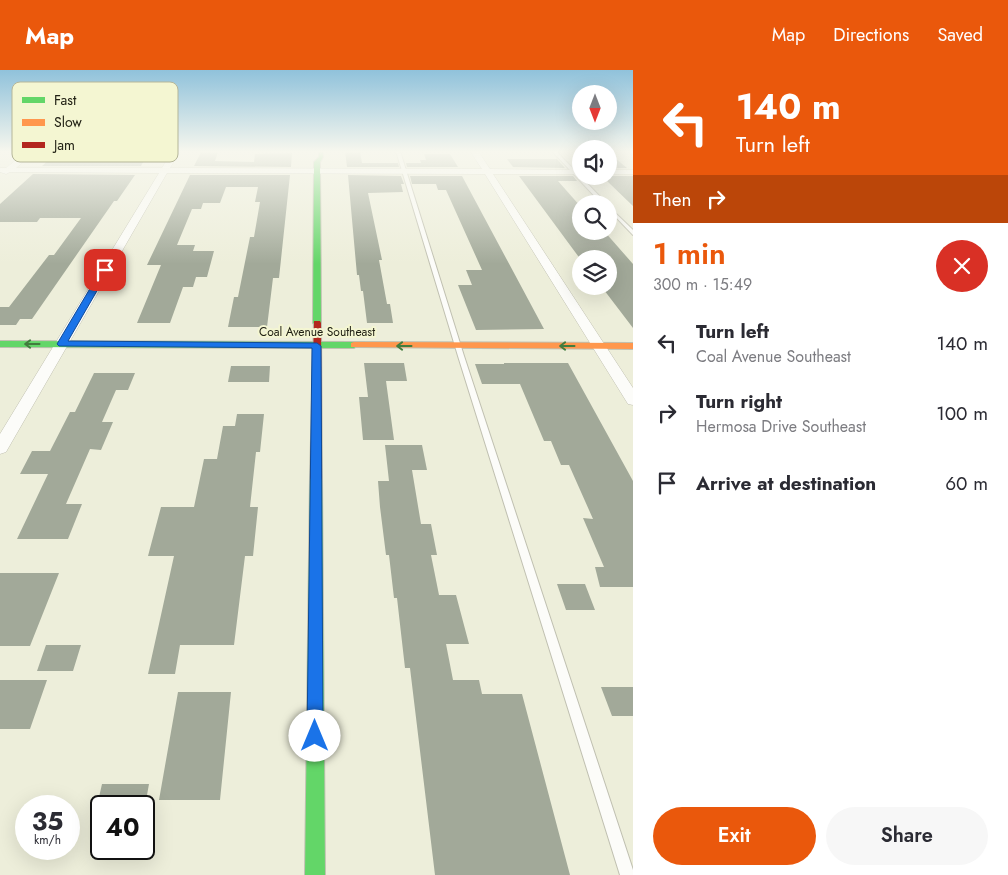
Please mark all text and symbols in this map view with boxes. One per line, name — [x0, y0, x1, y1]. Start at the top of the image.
text: Map — [25, 18, 74, 53]
text: Map — [772, 22, 805, 48]
text: Directions — [833, 22, 909, 48]
text: Saved — [937, 22, 983, 48]
legend — [12, 82, 178, 162]
text: 140 m — [736, 82, 841, 132]
north arrow — [572, 85, 618, 130]
map controls — [572, 85, 617, 295]
text: Fast — [54, 90, 77, 110]
icon: left — [653, 90, 718, 155]
text: Slow — [54, 112, 82, 132]
text: Turn left — [736, 128, 810, 160]
text: Jam — [52, 135, 75, 155]
button: sound — [572, 140, 617, 185]
icon: right — [702, 185, 730, 213]
text: Then — [653, 186, 692, 213]
button: search — [572, 195, 617, 240]
text: 1 min — [653, 232, 726, 275]
button: close — [936, 240, 988, 292]
pin — [84, 249, 126, 291]
button: layers — [572, 250, 617, 295]
icon: arrive — [91, 256, 119, 284]
text: 300 m · 15:49 — [653, 273, 752, 296]
text: Turn left — [696, 318, 769, 345]
street label: Coal Avenue Southeast — [259, 323, 375, 341]
icon: left — [653, 329, 681, 357]
text: 140 m — [936, 330, 988, 357]
one-way arrow — [24, 339, 40, 349]
one-way arrow — [397, 341, 413, 351]
one-way arrow — [559, 341, 576, 351]
text: Coal Avenue Southeast — [696, 345, 851, 368]
text: Turn right — [696, 388, 782, 415]
icon: right — [653, 399, 681, 427]
text: 100 m — [936, 400, 988, 427]
text: Hermosa Drive Southeast — [696, 415, 866, 438]
icon: arrive — [653, 469, 681, 497]
text: Arrive at destination — [696, 470, 876, 497]
text: 60 m — [945, 470, 988, 497]
position arrow — [288, 709, 340, 761]
speed limit sign: 40 — [90, 795, 155, 860]
text: 35 — [32, 803, 63, 839]
button: Exit — [653, 807, 816, 865]
button: Share — [826, 807, 988, 865]
text: km/h — [34, 831, 61, 849]

